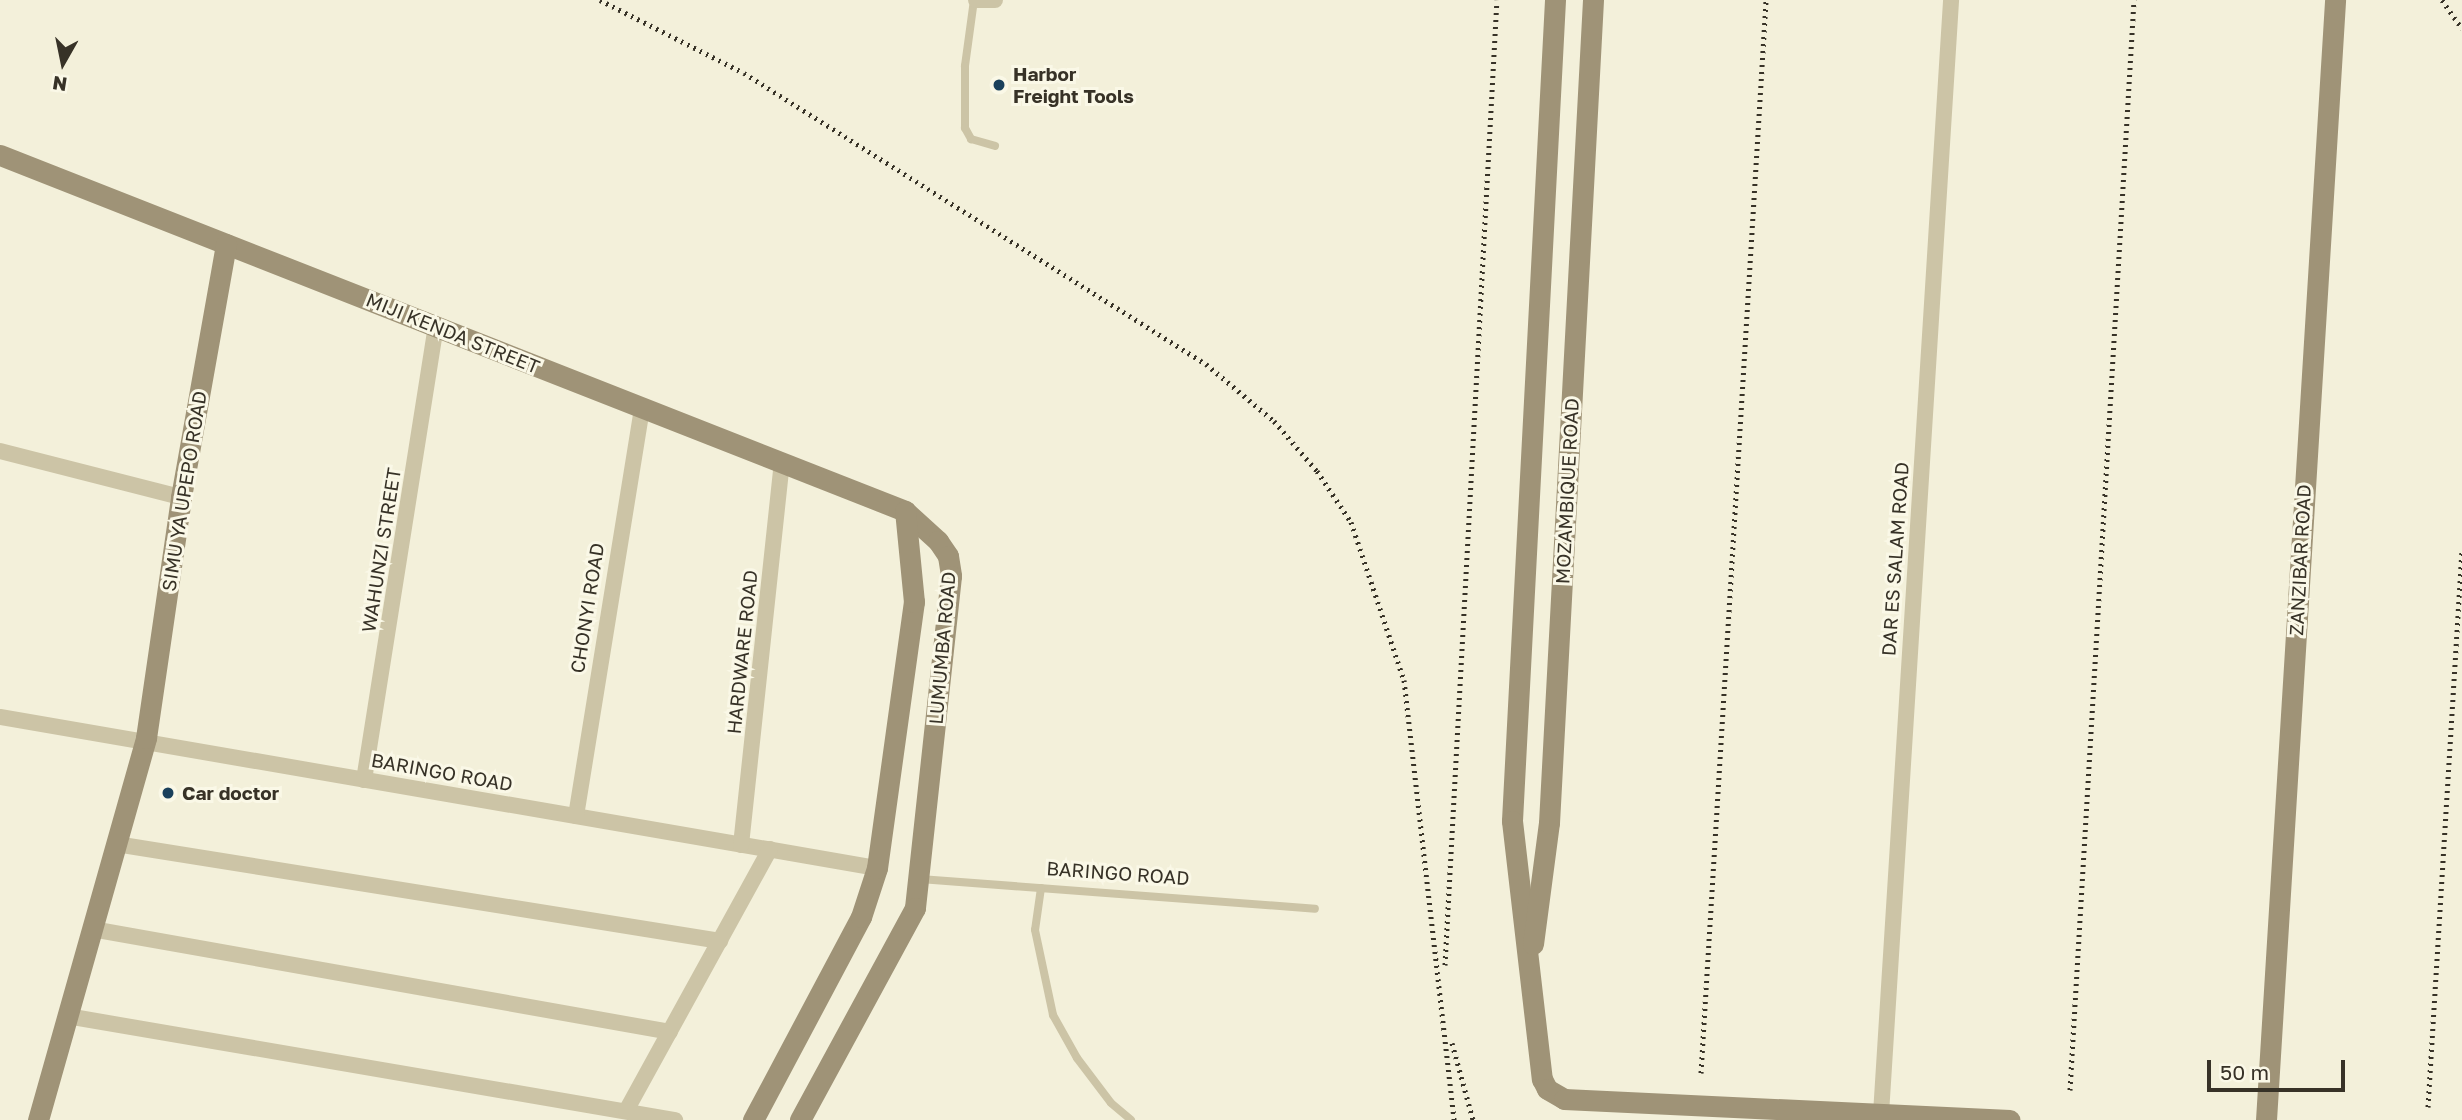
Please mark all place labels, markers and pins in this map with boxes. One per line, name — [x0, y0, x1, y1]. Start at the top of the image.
place label: Harbor Freight Tools — [1013, 63, 1134, 107]
marker: Harbor Freight Tools — [991, 77, 1007, 93]
place label: Car doctor — [182, 782, 279, 804]
marker: Car doctor — [160, 785, 176, 801]

